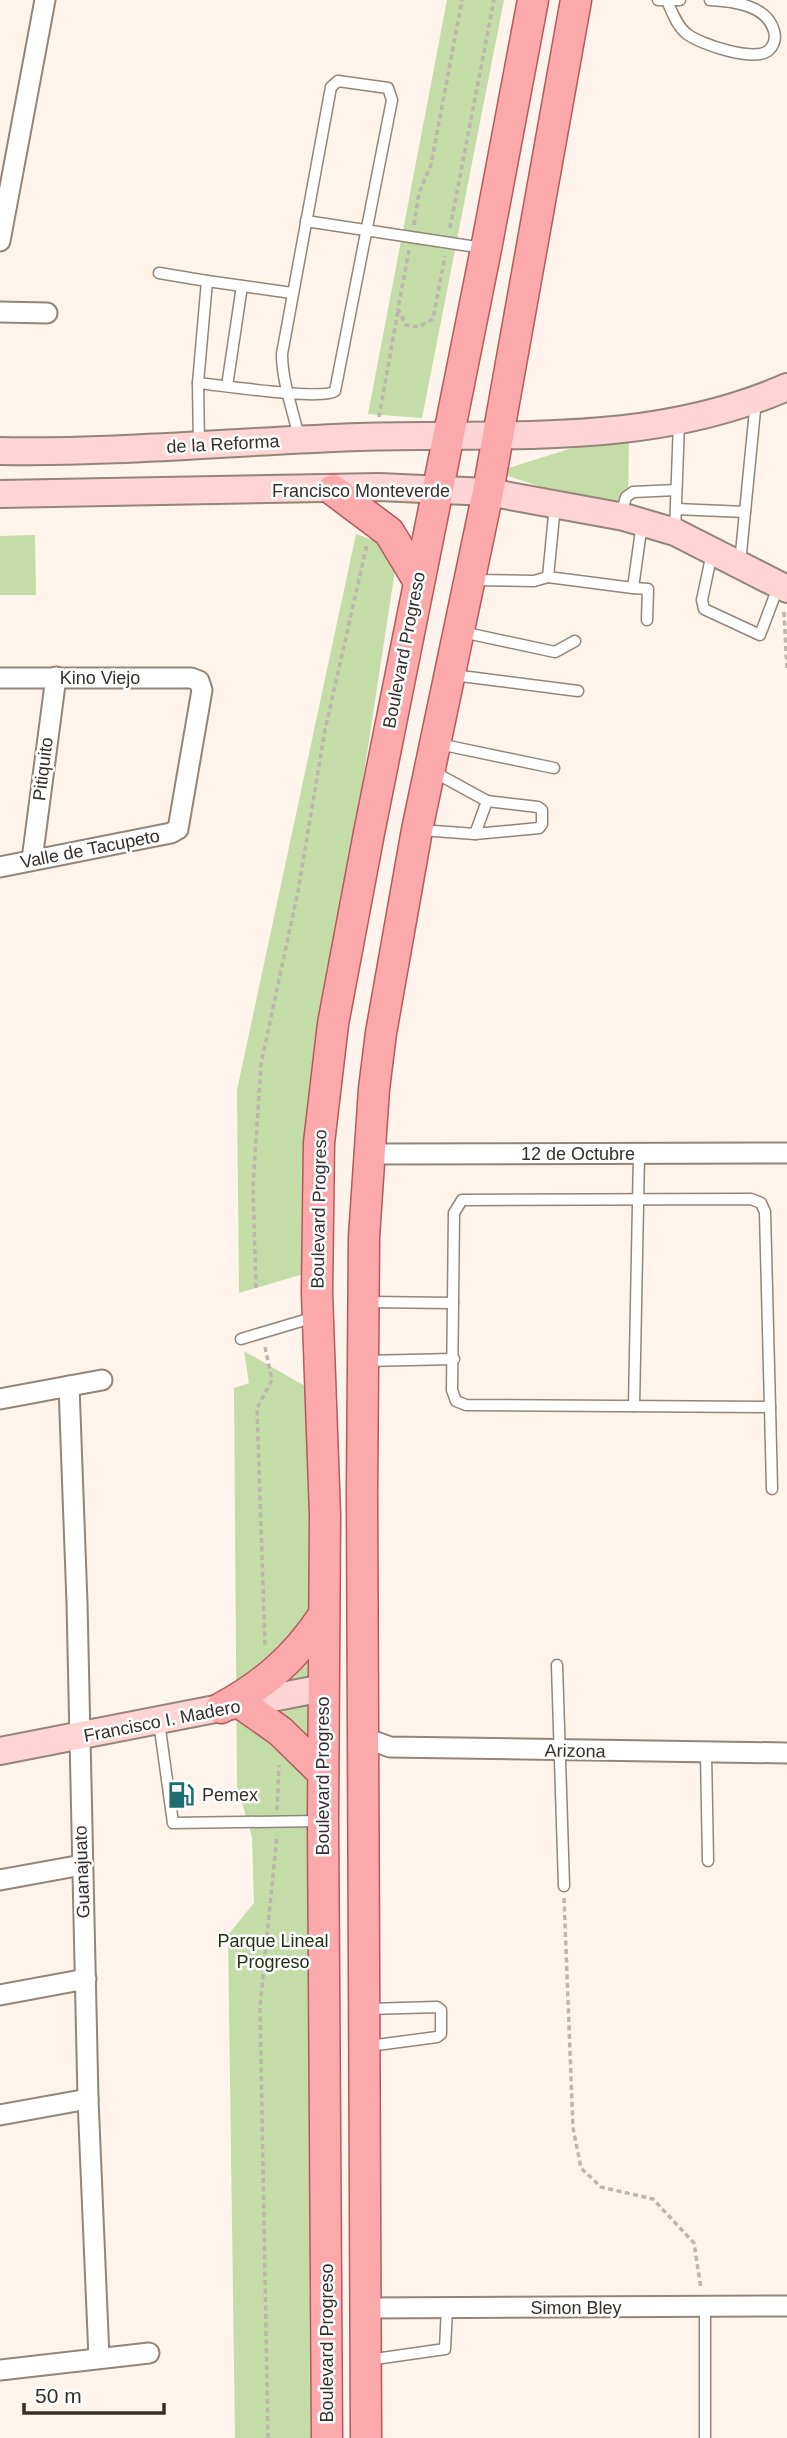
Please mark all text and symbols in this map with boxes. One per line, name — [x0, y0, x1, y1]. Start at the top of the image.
street label: de la Reforma — [166, 431, 281, 457]
street label: Francisco Monteverde — [272, 481, 450, 501]
street label: Boulevard Progreso — [379, 570, 429, 730]
street label: Kino Viejo — [60, 668, 140, 688]
street label: Pitiquito — [29, 736, 57, 802]
street label: Valle de Tacupeto — [19, 826, 161, 872]
street label: Boulevard Progreso — [308, 1129, 330, 1289]
street label: 12 de Octubre — [521, 1144, 635, 1164]
street label: Francisco I. Madero — [82, 1696, 242, 1746]
street label: Boulevard Progreso — [313, 1696, 333, 1856]
street label: Arizona — [544, 1740, 607, 1762]
fuel station icon: Pemex — [166, 1780, 196, 1810]
place label: Pemex — [202, 1785, 258, 1805]
street label: Guanajuato — [70, 1825, 94, 1919]
park label: Parque Lineal Progreso — [217, 1931, 329, 1972]
street label: Boulevard Progreso — [317, 2263, 337, 2423]
street label: Simon Bley — [530, 2298, 622, 2318]
scale bar — [24, 2372, 164, 2416]
text: 50 m — [35, 2384, 82, 2407]

